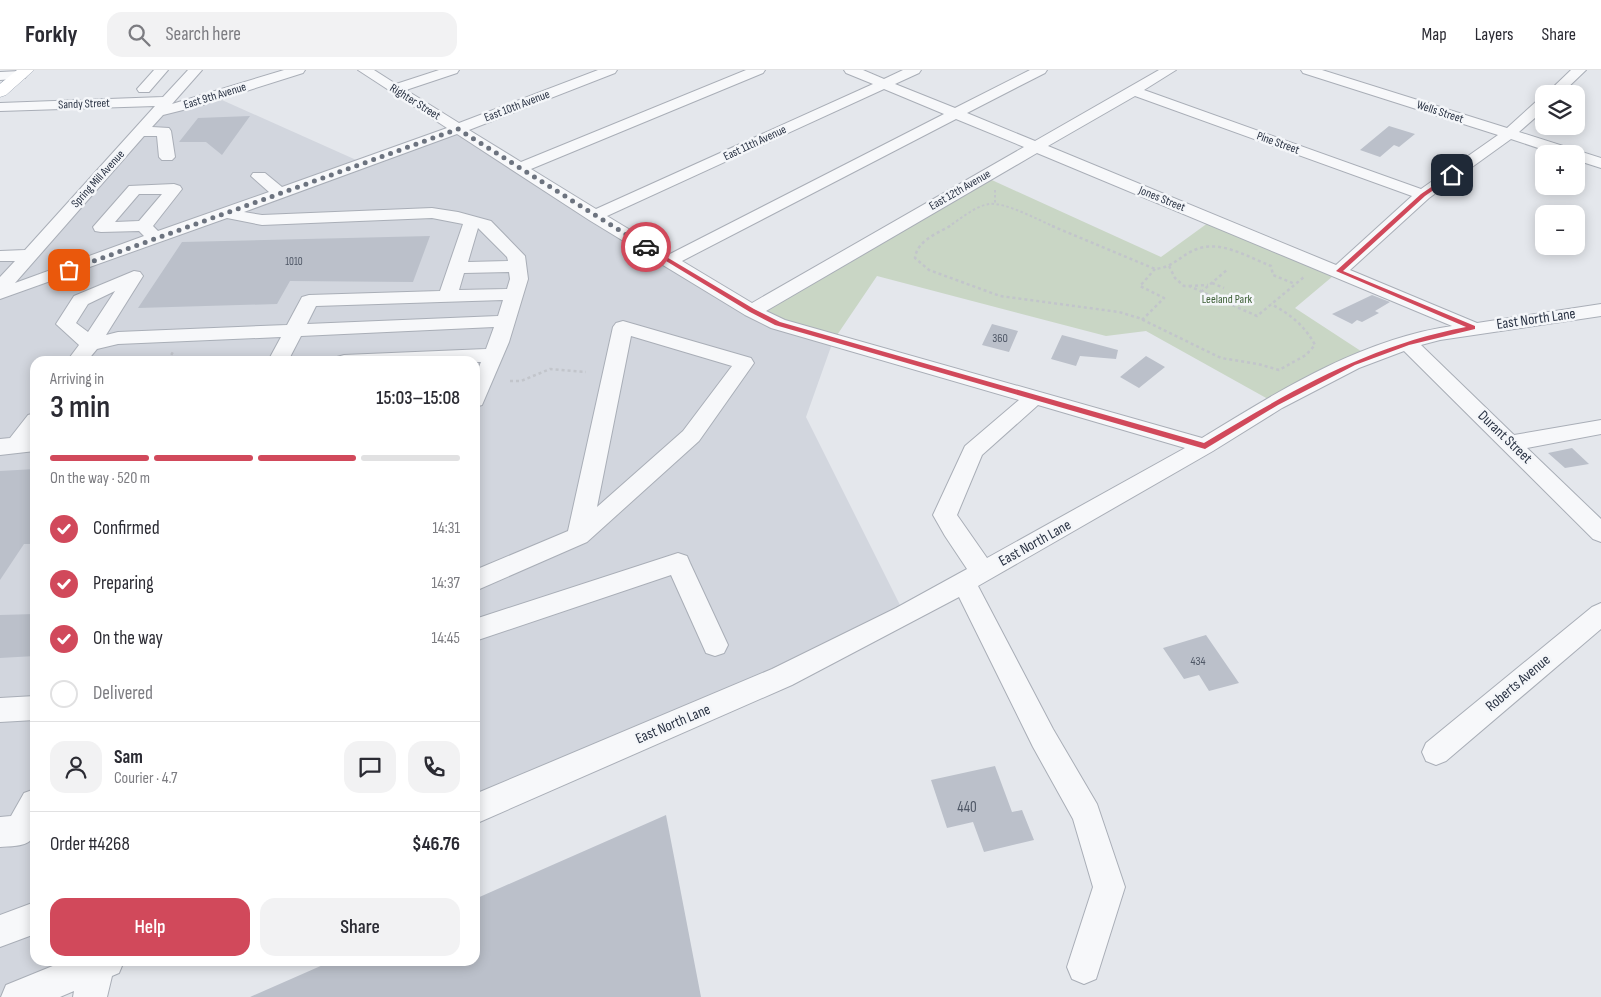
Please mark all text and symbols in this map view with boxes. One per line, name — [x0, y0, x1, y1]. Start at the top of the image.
search box — [107, 12, 457, 57]
text: Forkly — [25, 20, 77, 49]
icon: search — [125, 21, 153, 49]
text: Search here — [165, 23, 241, 46]
text: Map — [1422, 24, 1447, 45]
text: Layers — [1475, 24, 1514, 45]
text: Share — [1542, 24, 1576, 45]
street label: East 9th Avenue — [182, 79, 248, 113]
street label: Righter Street — [387, 81, 443, 124]
map controls — [1535, 85, 1585, 255]
button: layers — [1535, 85, 1585, 135]
street label: East 10th Avenue — [482, 87, 552, 125]
street label: Sandy Street — [58, 96, 110, 112]
street label: Wells Street — [1415, 97, 1466, 127]
street label: East 11th Avenue — [721, 122, 789, 164]
street label: Pine Street — [1255, 128, 1302, 158]
button: + — [1535, 145, 1585, 195]
street label: Spring Mill Avenue — [68, 147, 128, 211]
pin — [1431, 154, 1473, 196]
icon: home — [1438, 161, 1466, 189]
street label: East 12th Avenue — [927, 166, 994, 214]
street label: Jones Street — [1136, 183, 1188, 215]
button: − — [1535, 205, 1585, 255]
courier — [621, 222, 671, 272]
icon: car — [632, 233, 660, 261]
pin — [48, 249, 90, 291]
house number: 1010 — [285, 255, 303, 268]
icon: bag — [55, 256, 83, 284]
park label: Leeland Park — [1202, 292, 1253, 307]
street label: East North Lane — [1495, 304, 1577, 334]
house number: 360 — [992, 331, 1008, 346]
text: Arriving in — [50, 370, 104, 389]
text: 15:03–15:08 — [376, 387, 460, 410]
text: 3 min — [50, 388, 110, 427]
street label: Durant Street — [1474, 406, 1537, 468]
text: On the way · 520 m — [50, 469, 150, 488]
icon: check — [50, 515, 78, 543]
street label: East North Lane — [996, 515, 1074, 571]
text: Confirmed — [93, 517, 160, 540]
text: 14:31 — [432, 519, 460, 538]
icon: check — [50, 570, 78, 598]
text: Preparing — [93, 572, 154, 595]
text: 14:37 — [432, 574, 460, 593]
icon: check — [50, 625, 78, 653]
text: On the way — [93, 627, 163, 650]
text: 14:45 — [432, 629, 460, 648]
street label: Roberts Avenue — [1482, 650, 1554, 716]
house number: 434 — [1190, 654, 1206, 669]
text: Delivered — [93, 682, 153, 705]
street label: East North Lane — [633, 700, 713, 748]
button: person — [50, 741, 102, 793]
button: chat — [344, 741, 396, 793]
button: phone — [408, 741, 460, 793]
text: Sam — [114, 746, 143, 769]
text: Courier · 4.7 — [114, 769, 177, 788]
house number: 440 — [957, 798, 977, 817]
text: Order #4268 — [50, 833, 130, 856]
text: $46.76 — [412, 833, 460, 856]
button: Help — [50, 898, 250, 956]
button: Share — [260, 898, 460, 956]

